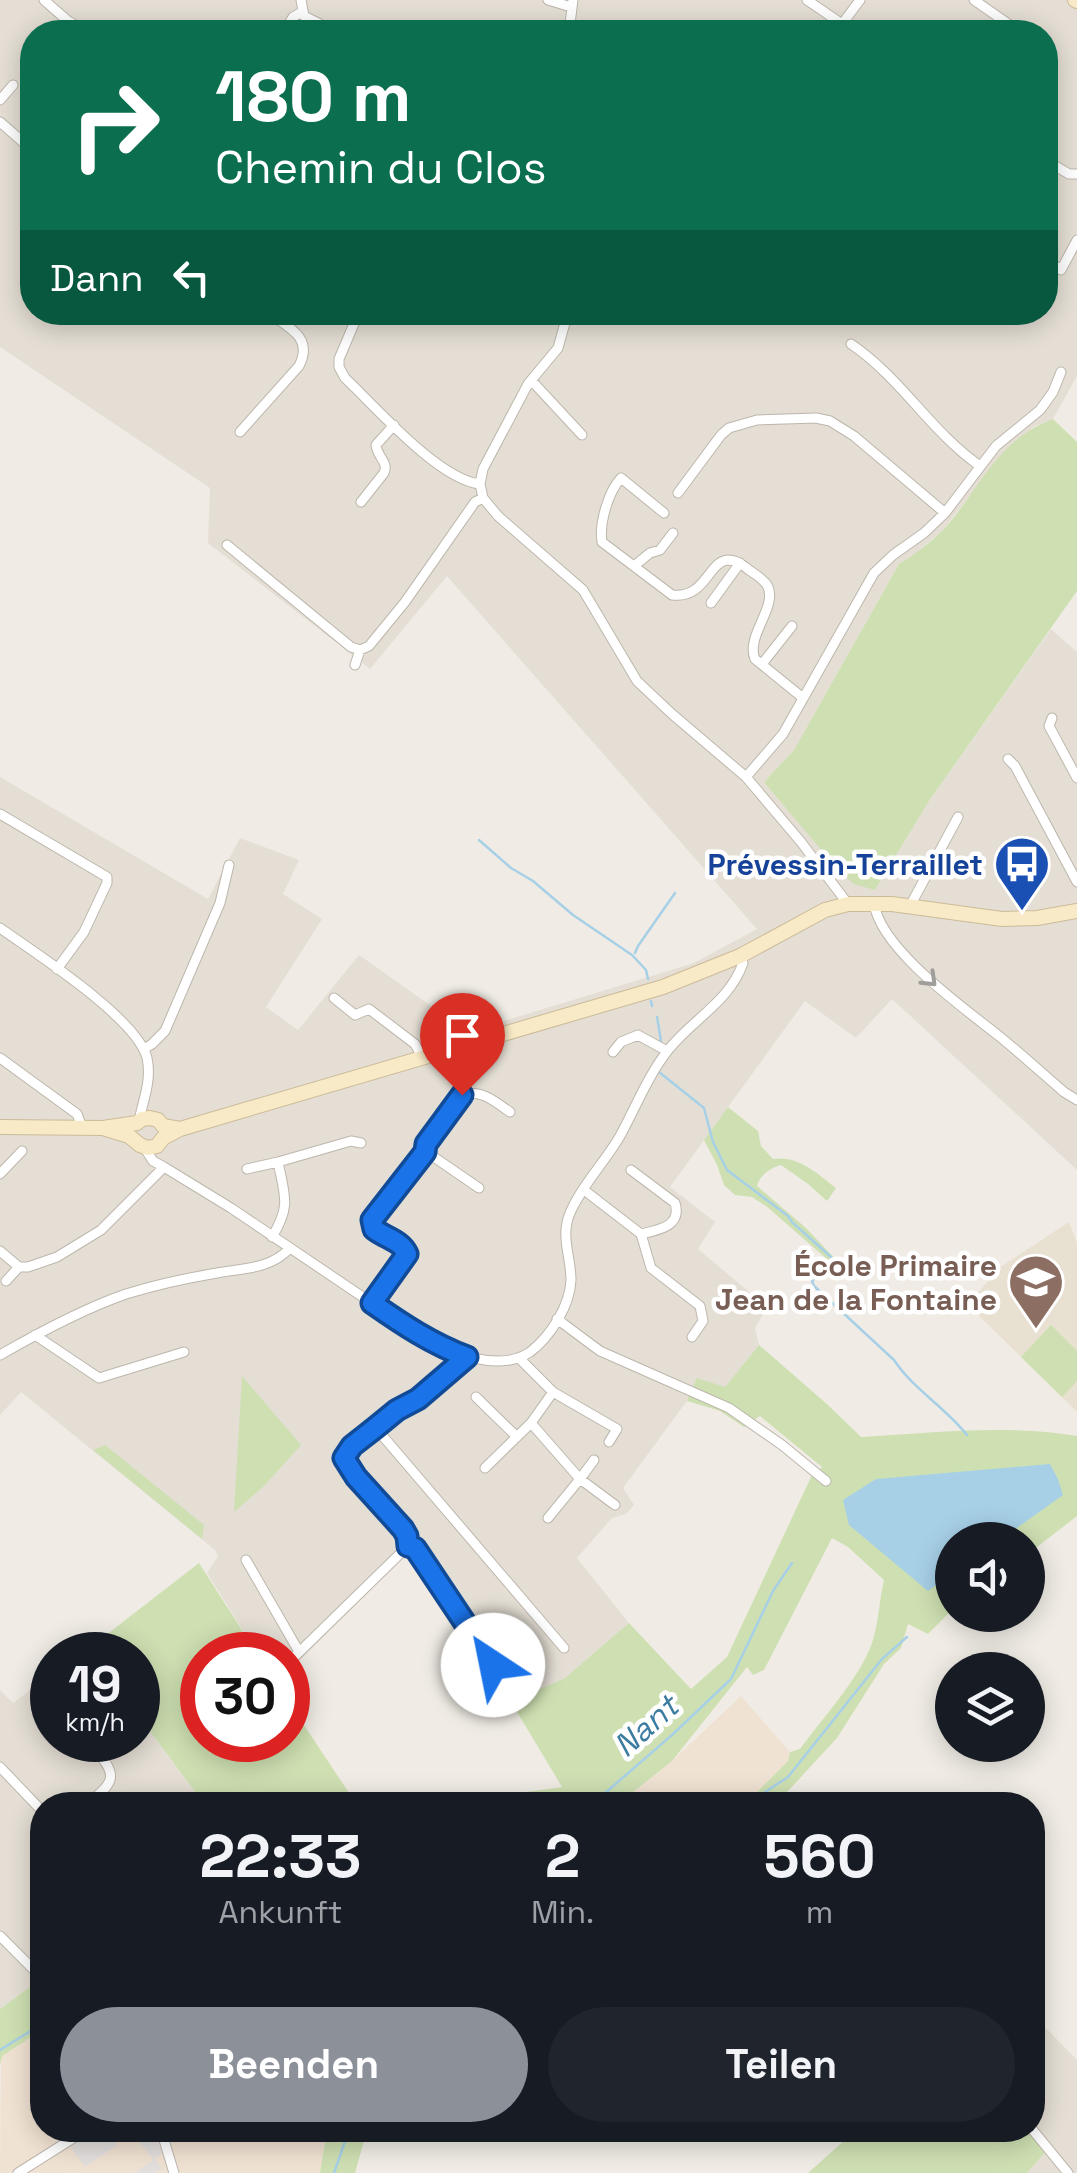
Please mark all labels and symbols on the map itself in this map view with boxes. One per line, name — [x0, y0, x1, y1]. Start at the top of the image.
bus stop icon: Prévessin-Terraillet — [992, 834, 1052, 913]
place label: Prévessin-Terraillet — [707, 845, 983, 884]
one-way arrow — [919, 968, 937, 986]
pin — [420, 993, 505, 1096]
place label: École Primaire Jean de la Fontaine — [715, 1246, 997, 1319]
school or university icon: École Primaire Jean de la Fontaine — [1006, 1252, 1066, 1331]
position arrow — [441, 1613, 545, 1717]
speed limit sign: 30 — [180, 1632, 310, 1762]
water label: Nant — [605, 1684, 689, 1765]

